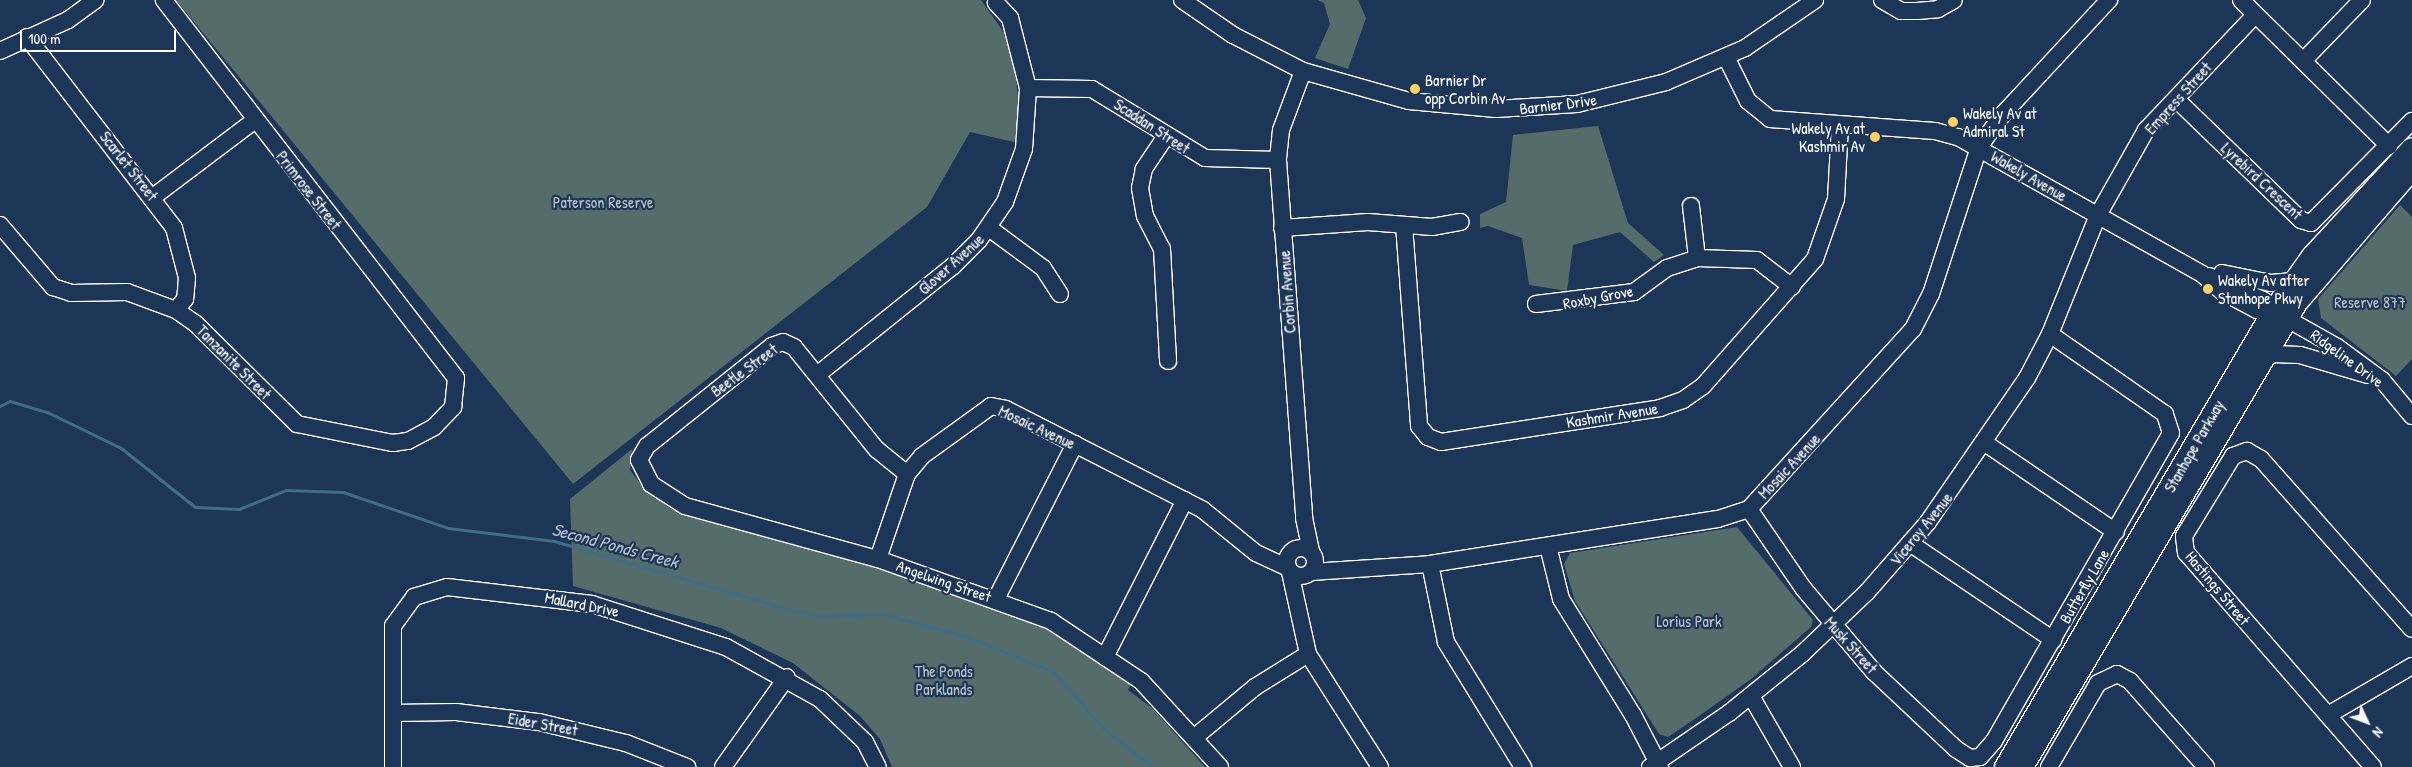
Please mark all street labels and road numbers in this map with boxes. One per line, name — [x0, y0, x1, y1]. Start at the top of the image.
street label: Empress Street — [2141, 58, 2215, 138]
street label: Barnier Drive — [1518, 90, 1598, 118]
street label: Scaddan Street — [1110, 94, 1194, 158]
street label: Scarlet Street — [96, 127, 162, 205]
street label: Lyrebird Crescent — [2217, 138, 2307, 224]
street label: Primrose Street — [272, 147, 346, 233]
street label: Wakely Avenue — [1988, 147, 2070, 205]
street label: Glover Avenue — [914, 230, 988, 298]
street label: Corbin Avenue — [1275, 250, 1299, 334]
street label: Roxby Grove — [1561, 281, 1635, 313]
street label: Tanzanite Street — [193, 321, 275, 403]
street label: Ridgeline Drive — [2307, 325, 2387, 391]
street label: Beetle Street — [707, 339, 781, 401]
street label: Stanhope Parkway — [2160, 396, 2228, 496]
street label: Kashmir Avenue — [1565, 398, 1659, 432]
street label: Mosaic Avenue — [996, 401, 1078, 453]
street label: Mosaic Avenue — [1754, 429, 1824, 503]
street label: Viceroy Avenue — [1886, 488, 1956, 570]
street label: Butterfly Lane — [2055, 545, 2113, 627]
street label: Hastings Street — [2182, 547, 2254, 629]
street label: Angelwing Street — [894, 556, 994, 606]
street label: Mallard Drive — [543, 587, 621, 621]
street label: Musk Street — [1821, 613, 1881, 677]
street label: Eider Street — [507, 708, 579, 740]

